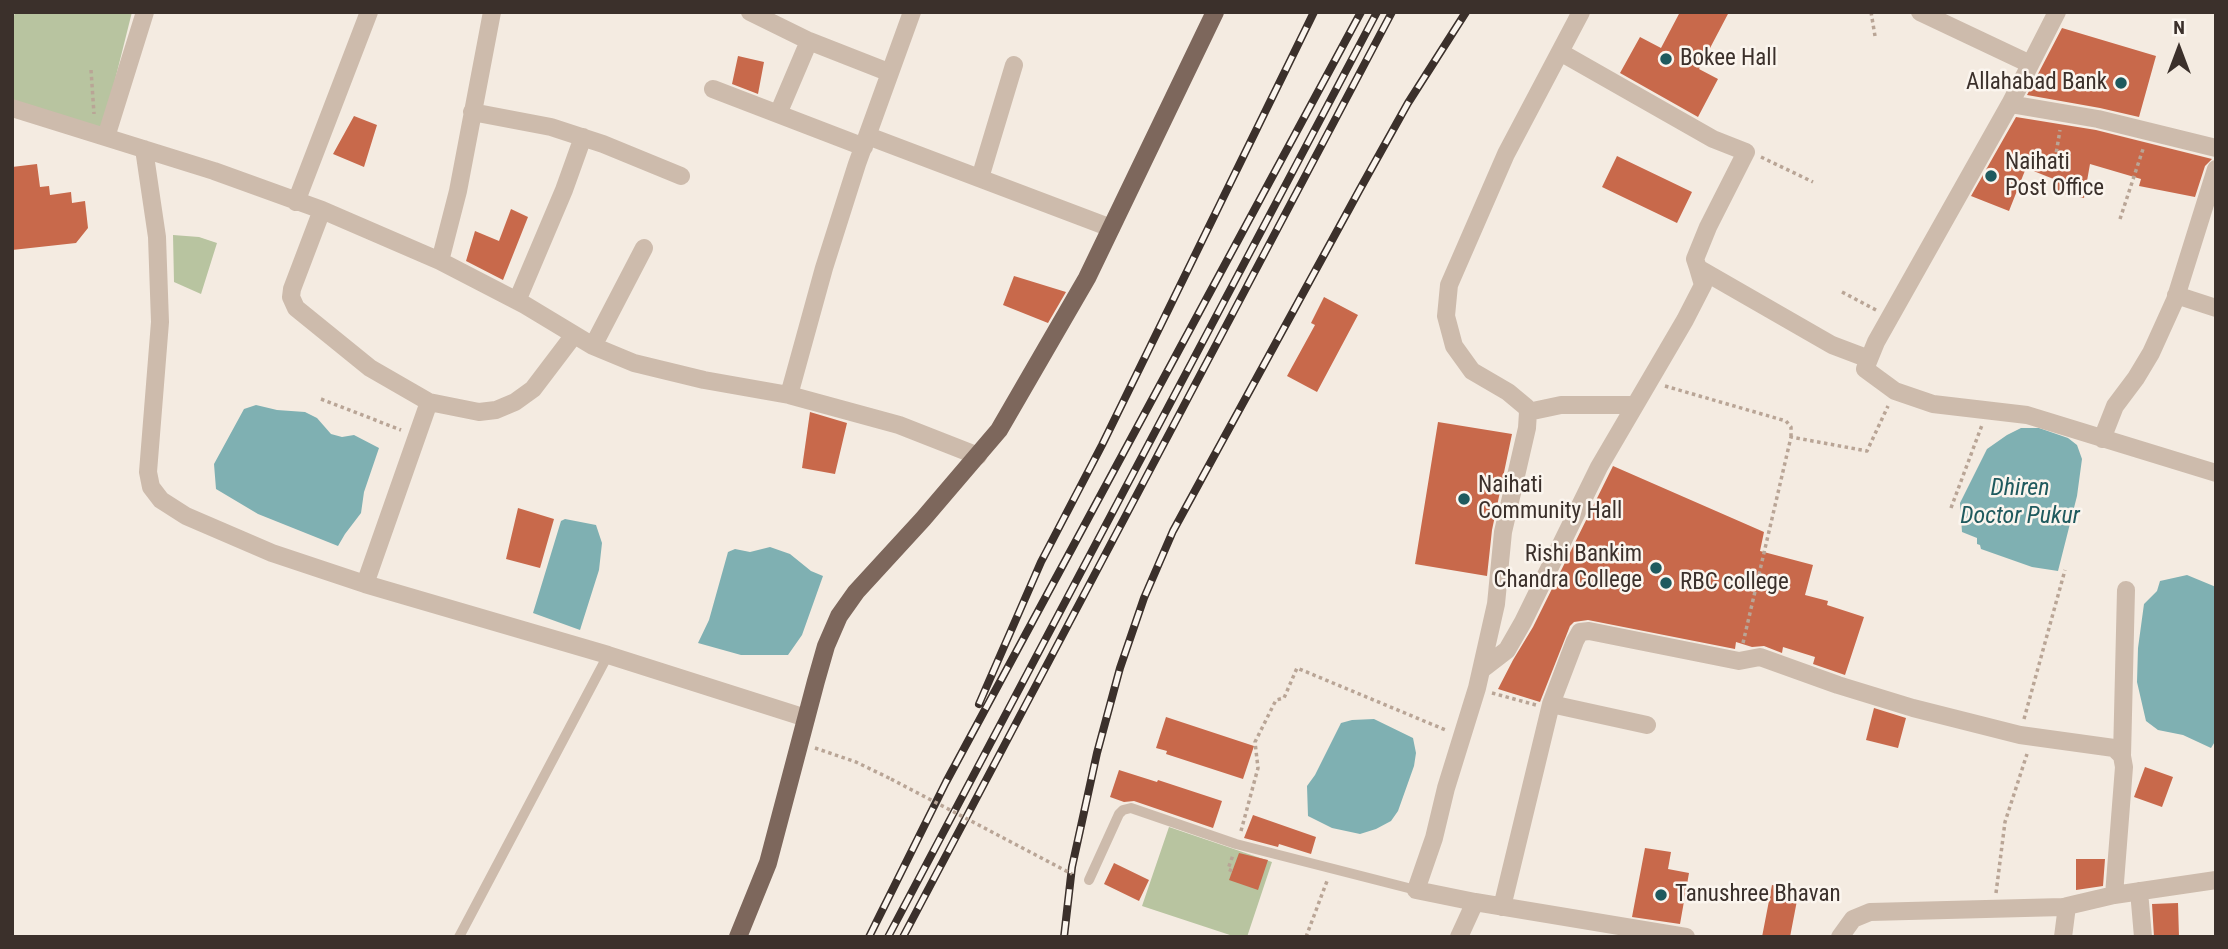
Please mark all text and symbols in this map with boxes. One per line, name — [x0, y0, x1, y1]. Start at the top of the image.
north arrow — [2144, 14, 2214, 84]
text: N — [2173, 16, 2185, 39]
place label: Bokee Hall — [1680, 45, 1777, 73]
marker: Bokee Hall — [1658, 51, 1674, 67]
place label: Allahabad Bank — [1966, 69, 2107, 97]
marker: Allahabad Bank — [2113, 75, 2129, 91]
place label: Naihati Post Office — [2005, 149, 2104, 203]
marker: Naihati Post Office — [1983, 168, 1999, 184]
place label: Naihati Community Hall — [1478, 472, 1622, 526]
water label: Dhiren Doctor Pukur — [1960, 475, 2080, 531]
marker: Naihati Community Hall — [1456, 491, 1472, 507]
place label: Rishi Bankim Chandra College — [1493, 541, 1642, 595]
marker: Rishi Bankim Chandra College — [1648, 560, 1664, 576]
place label: RBC college — [1680, 569, 1789, 597]
marker: RBC college — [1658, 575, 1674, 591]
place label: Tanushree Bhavan — [1675, 881, 1841, 909]
marker: Tanushree Bhavan — [1653, 887, 1669, 903]

